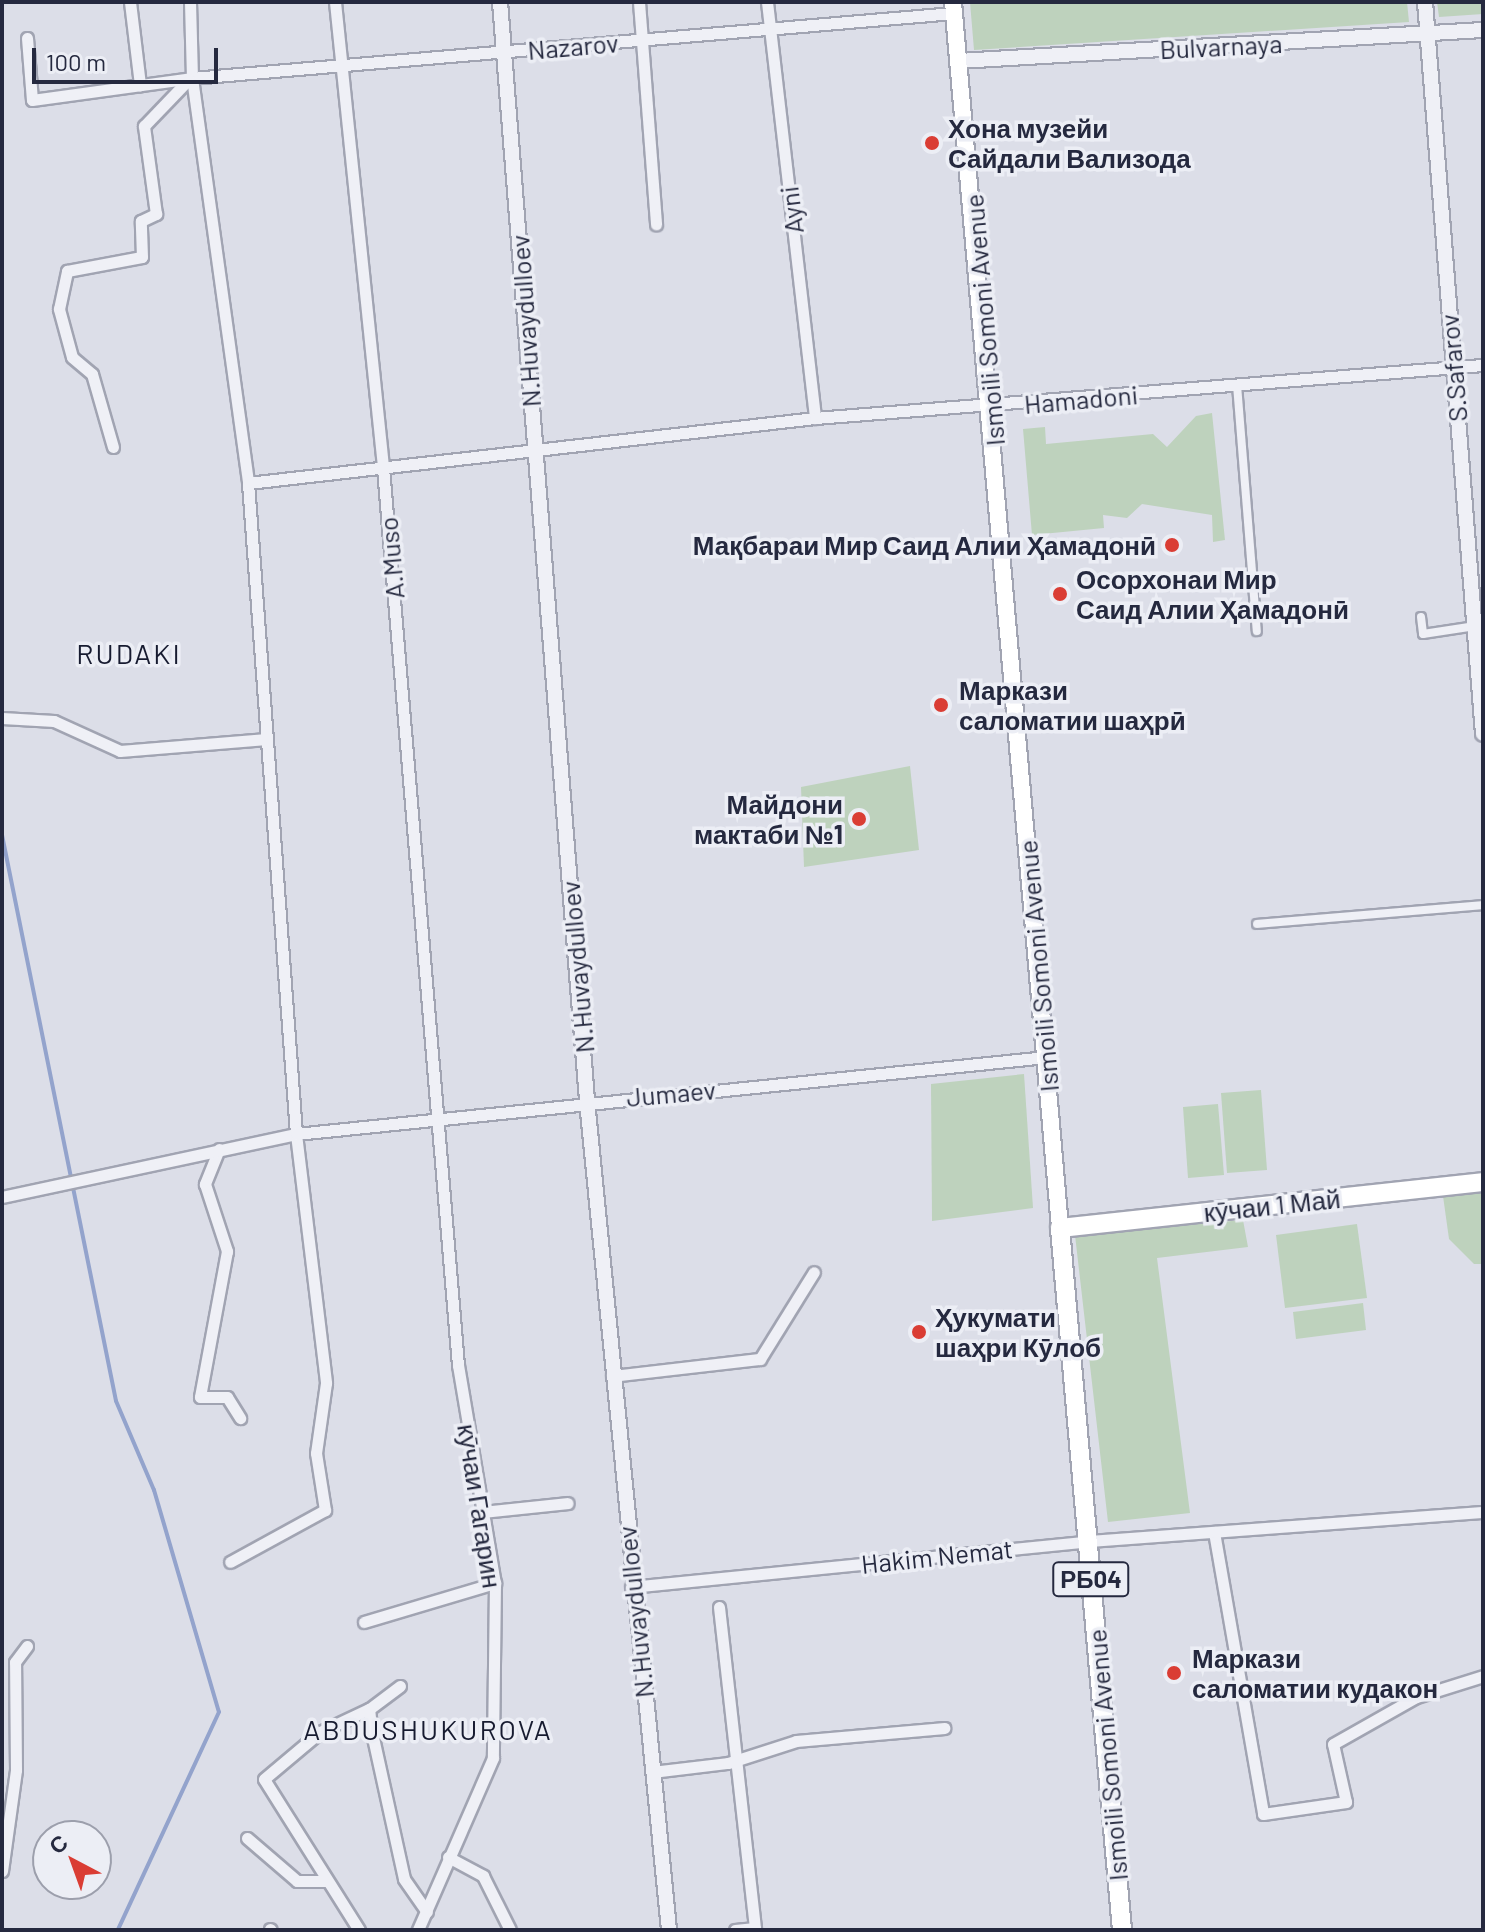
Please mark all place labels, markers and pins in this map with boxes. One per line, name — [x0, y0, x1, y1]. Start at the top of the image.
place label: Хона музейи Сайдали Вализода — [948, 112, 1191, 174]
marker: Хона музейи Сайдали Вализода — [923, 134, 941, 152]
place label: Мақбараи Мир Саид Алии Ҳамадонӣ — [693, 529, 1156, 561]
marker: Мақбараи Мир Саид Алии Ҳамадонӣ — [1163, 536, 1181, 554]
place label: Осорхонаи Мир Саид Алии Ҳамадонӣ — [1076, 563, 1349, 624]
marker: Осорхонаи Мир Саид Алии Ҳамадонӣ — [1051, 585, 1069, 603]
place label: Маркази саломатии шаҳрӣ — [959, 674, 1186, 736]
marker: Маркази саломатии шаҳрӣ — [930, 694, 952, 716]
place label: Майдони мактаби №1 — [694, 788, 843, 850]
marker: Майдони мактаби №1 — [850, 810, 868, 828]
place label: Ҳукумати шаҳри Кӯлоб — [935, 1301, 1101, 1362]
marker: Ҳукумати шаҳри Кӯлоб — [910, 1323, 928, 1341]
place label: Маркази саломатии кудакон — [1192, 1642, 1438, 1704]
marker: Маркази саломатии кудакон — [1163, 1662, 1185, 1684]

